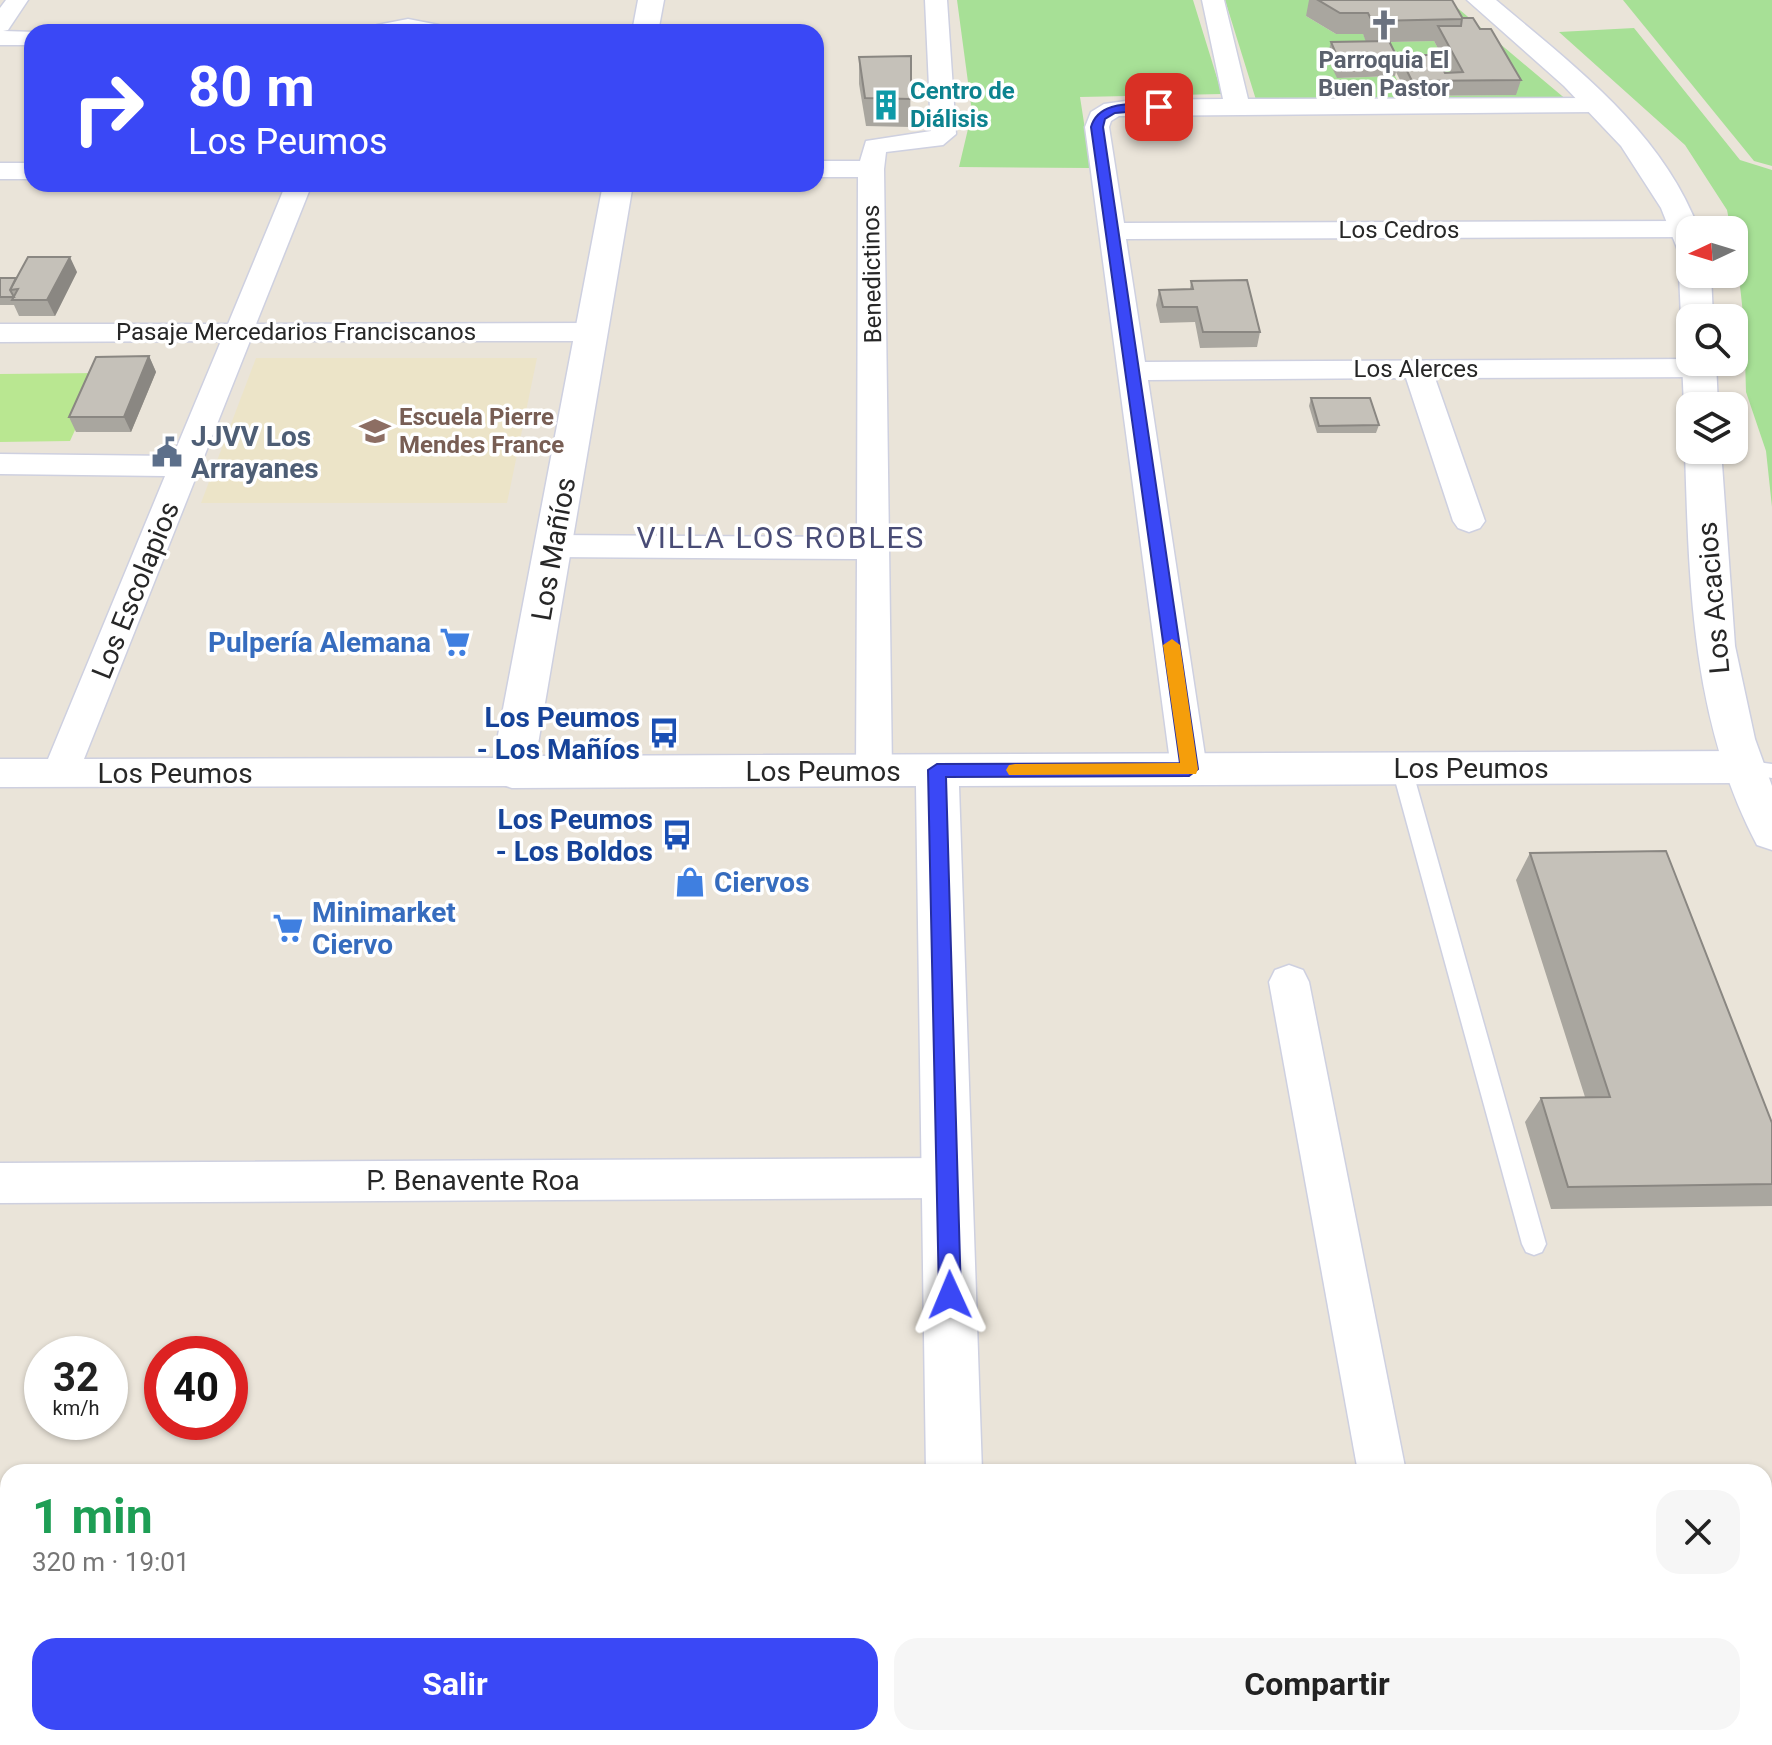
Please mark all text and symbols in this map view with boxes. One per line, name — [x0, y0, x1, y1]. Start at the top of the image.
church icon: Parroquia El Buen Pastor — [1367, 8, 1401, 42]
place label: Parroquia El Buen Pastor — [1318, 46, 1450, 102]
text: 80 m — [188, 54, 315, 120]
icon: right — [56, 56, 160, 160]
pin — [1125, 73, 1193, 141]
place label: Centro de Diálisis — [910, 77, 1015, 133]
icon: arrive — [1137, 85, 1181, 129]
building icon: Centro de Diálisis — [869, 88, 903, 122]
text: Los Peumos — [188, 121, 388, 163]
street label: Benedictinos — [857, 204, 887, 344]
street label: Los Cedros — [1339, 216, 1459, 244]
north arrow — [1676, 216, 1748, 288]
map controls — [1676, 216, 1748, 464]
button: search — [1676, 304, 1748, 376]
street label: Pasaje Mercedarios Franciscanos — [116, 318, 476, 346]
street label: Los Alerces — [1354, 355, 1478, 383]
button: layers — [1676, 392, 1748, 464]
place label: Escuela Pierre Mendes France — [399, 403, 564, 459]
school or university icon: Escuela Pierre Mendes France — [358, 414, 392, 448]
place label: JJVV Los Arrayanes — [191, 420, 319, 485]
public building icon: JJVV Los Arrayanes — [150, 435, 184, 469]
street label: Los Mañíos — [525, 475, 582, 623]
street label: Los Escolapios — [85, 497, 186, 684]
district label: VILLA LOS ROBLES — [637, 520, 925, 555]
street label: Los Acacios — [1690, 521, 1737, 675]
supermarket icon: Pulpería Alemana — [438, 625, 472, 659]
place label: Pulpería Alemana — [208, 626, 431, 659]
place label: Los Peumos - Los Mañíos — [477, 701, 640, 766]
bus stop icon: Los Peumos - Los Mañíos — [647, 716, 681, 750]
street label: Los Peumos — [1393, 752, 1549, 785]
street label: Los Peumos — [745, 755, 901, 788]
street label: Los Peumos — [97, 757, 253, 790]
place label: Los Peumos - Los Boldos — [496, 803, 653, 868]
bus stop icon: Los Peumos - Los Boldos — [660, 818, 694, 852]
shop icon: Ciervos — [673, 865, 707, 899]
place label: Ciervos — [714, 866, 810, 899]
place label: Minimarket Ciervo — [312, 896, 456, 961]
supermarket icon: Minimarket Ciervo — [271, 911, 305, 945]
street label: P. Benavente Roa — [366, 1164, 580, 1197]
position arrow — [908, 1253, 992, 1337]
speed limit sign: 40 — [144, 1336, 248, 1440]
text: 32 — [53, 1354, 99, 1401]
text: km/h — [53, 1396, 99, 1420]
text: 1 min — [32, 1488, 153, 1545]
button: close — [1656, 1490, 1740, 1574]
text: 320 m · 19:01 — [32, 1547, 190, 1577]
button: Salir — [32, 1638, 878, 1730]
button: Compartir — [894, 1638, 1740, 1730]

